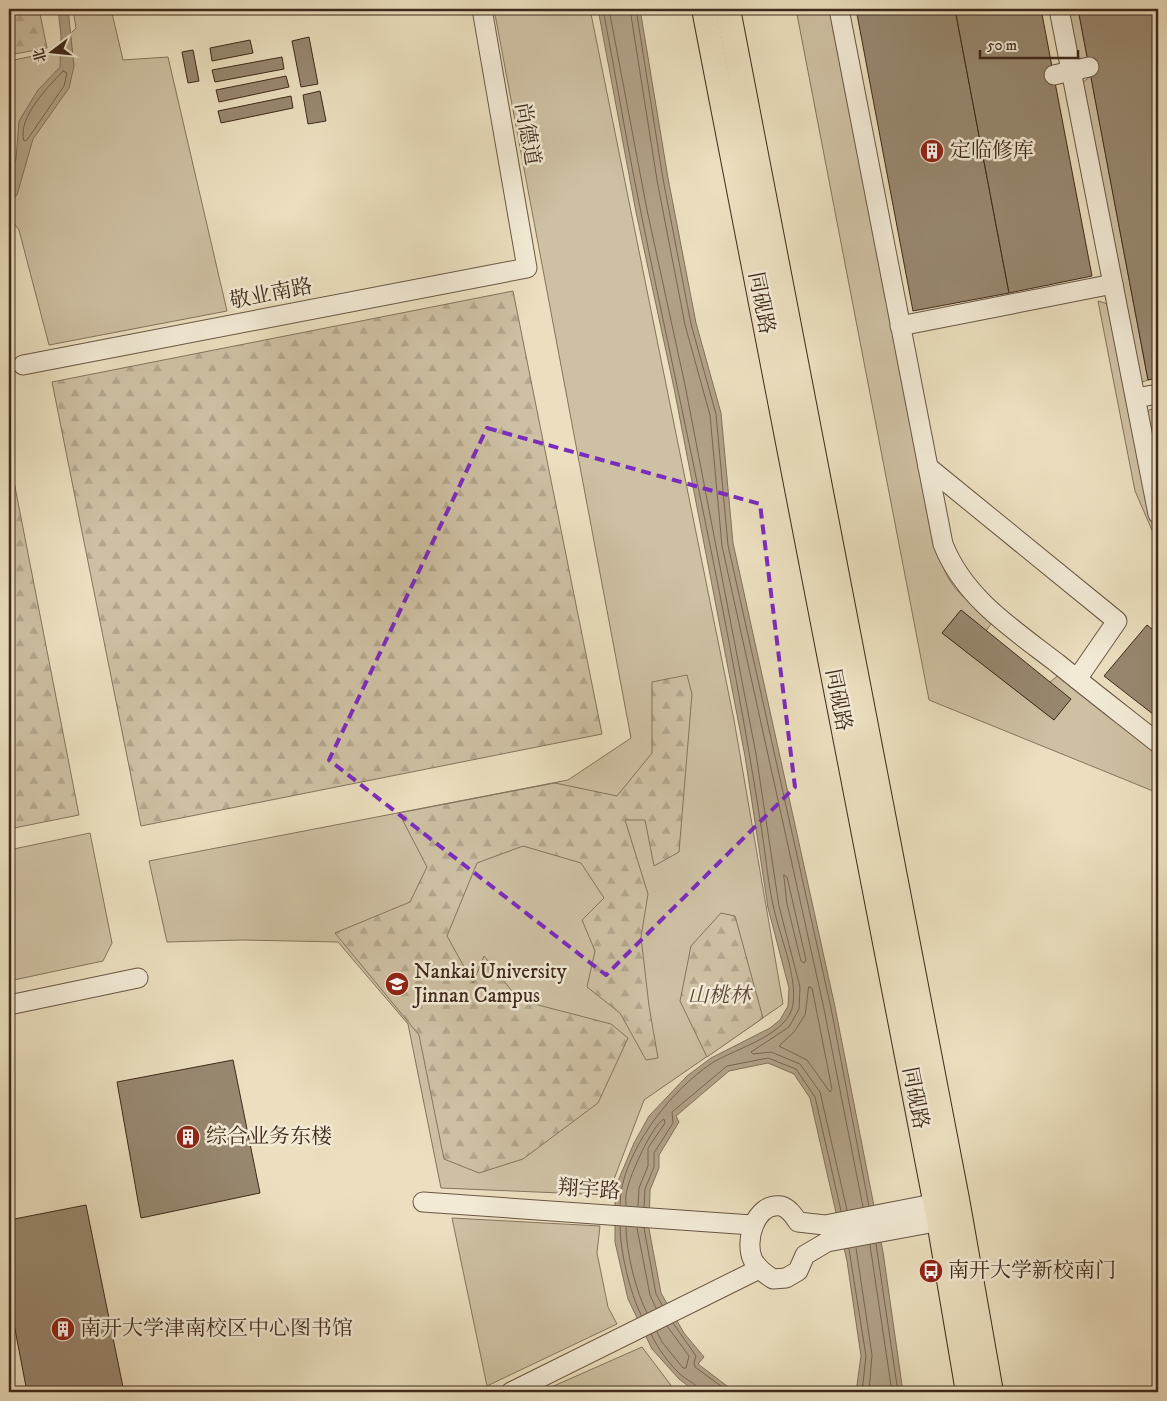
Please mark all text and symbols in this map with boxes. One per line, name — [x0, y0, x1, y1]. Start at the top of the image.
north arrow — [28, 28, 78, 78]
scale bar — [980, 28, 1077, 60]
text: 50 m — [987, 36, 1017, 55]
text: 北 — [30, 46, 51, 65]
street label: 尚德道 — [509, 101, 545, 167]
building icon: 定临修库 — [919, 138, 945, 164]
place label: 定临修库 — [950, 138, 1034, 164]
street label: 同砚路 — [742, 270, 780, 336]
street label: 敬业南路 — [227, 273, 315, 315]
street label: 同砚路 — [819, 667, 857, 733]
place label: Nankai University Jinnan Campus — [412, 959, 568, 1009]
school or university icon: Nankai University Jinnan Campus — [384, 971, 410, 997]
park label: 山桃林 — [688, 983, 753, 1009]
street label: 同砚路 — [896, 1065, 934, 1131]
building icon: 综合业务东楼 — [175, 1124, 201, 1150]
place label: 综合业务东楼 — [206, 1124, 332, 1150]
street label: 翔宇路 — [557, 1175, 621, 1205]
bus stop icon: 南开大学新校南门 — [918, 1258, 944, 1284]
place label: 南开大学新校南门 — [948, 1258, 1116, 1284]
building icon: 南开大学津南校区中心图书馆 — [50, 1316, 76, 1342]
place label: 南开大学津南校区中心图书馆 — [80, 1316, 353, 1342]

